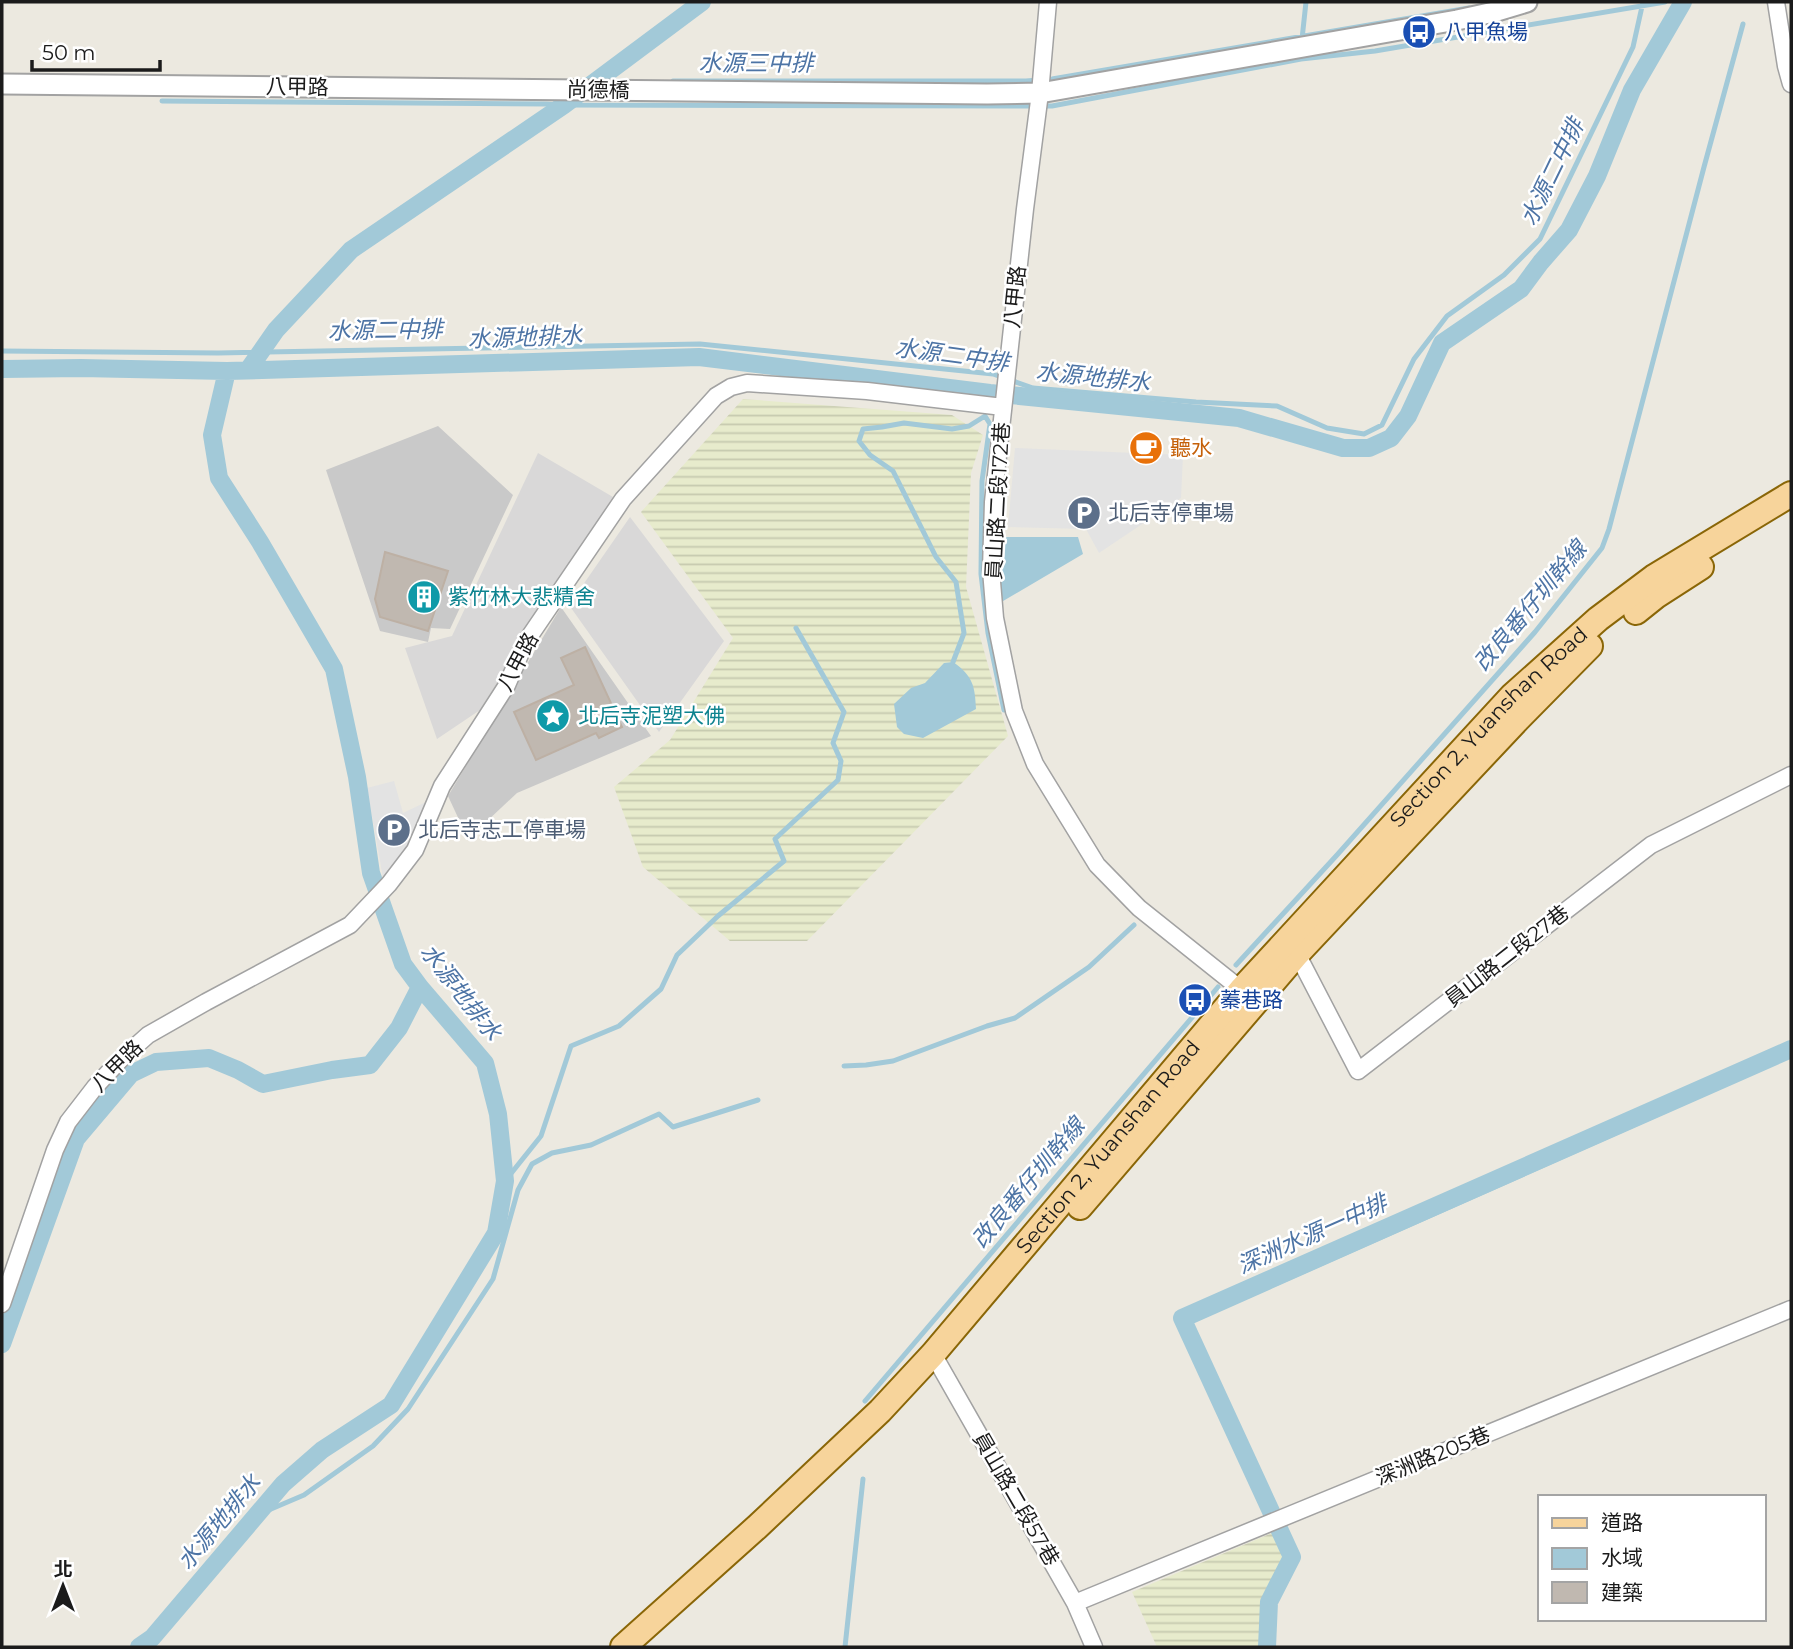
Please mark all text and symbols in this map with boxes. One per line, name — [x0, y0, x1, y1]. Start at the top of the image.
bus stop icon: 八甲魚場 — [1400, 13, 1438, 51]
place label: 八甲魚場 — [1444, 19, 1528, 44]
scale bar — [32, 28, 159, 72]
text: 50 m — [42, 40, 96, 65]
water label: 水源三中排 — [699, 49, 817, 77]
street label: 八甲路 — [265, 73, 329, 100]
street label: 尚德橋 — [566, 76, 630, 103]
water label: 水源二中排 — [1514, 111, 1591, 230]
street label: 八甲路 — [999, 264, 1030, 330]
water label: 水源二中排 — [327, 315, 446, 345]
water label: 水源地排水 — [467, 321, 584, 353]
water label: 水源二中排 — [893, 333, 1014, 377]
water label: 水源地排水 — [1034, 357, 1153, 397]
street label: 員山路二段172巷 — [981, 421, 1014, 580]
cafe icon: 聽水 — [1127, 429, 1165, 467]
place label: 聽水 — [1170, 435, 1212, 460]
parking icon: 北后寺停車場 — [1065, 494, 1103, 532]
place label: 北后寺停車場 — [1108, 500, 1234, 525]
water label: 改良番仔圳幹線 — [1468, 533, 1594, 677]
building icon: 紫竹林大悲精舍 — [405, 578, 443, 616]
place label: 紫竹林大悲精舍 — [448, 584, 595, 609]
street label: Section 2, Yuanshan Road — [1384, 621, 1593, 832]
street label: 八甲路 — [492, 628, 543, 695]
place icon: 北后寺泥塑大佛 — [534, 697, 572, 735]
place label: 北后寺泥塑大佛 — [578, 703, 725, 728]
parking icon: 北后寺志工停車場 — [375, 811, 413, 849]
place label: 北后寺志工停車場 — [418, 817, 586, 842]
street label: 員山路二段27巷 — [1440, 899, 1574, 1012]
water label: 水源地排水 — [415, 938, 508, 1047]
bus stop icon: 蓁巷路 — [1176, 981, 1214, 1019]
place label: 蓁巷路 — [1220, 987, 1283, 1012]
street label: 八甲路 — [86, 1035, 148, 1097]
street label: Section 2, Yuanshan Road — [1011, 1035, 1205, 1258]
water label: 改良番仔圳幹線 — [966, 1110, 1092, 1254]
water label: 深洲水源一中排 — [1233, 1187, 1394, 1280]
street label: 深洲路205巷 — [1372, 1421, 1494, 1490]
street label: 員山路二段57巷 — [968, 1428, 1065, 1570]
water label: 水源地排水 — [171, 1468, 267, 1575]
legend — [1538, 1495, 1765, 1621]
text: 道路 — [1601, 1510, 1643, 1535]
text: 水域 — [1601, 1545, 1643, 1570]
north arrow — [28, 1551, 98, 1621]
text: 北 — [53, 1558, 73, 1581]
text: 建築 — [1601, 1580, 1643, 1605]

